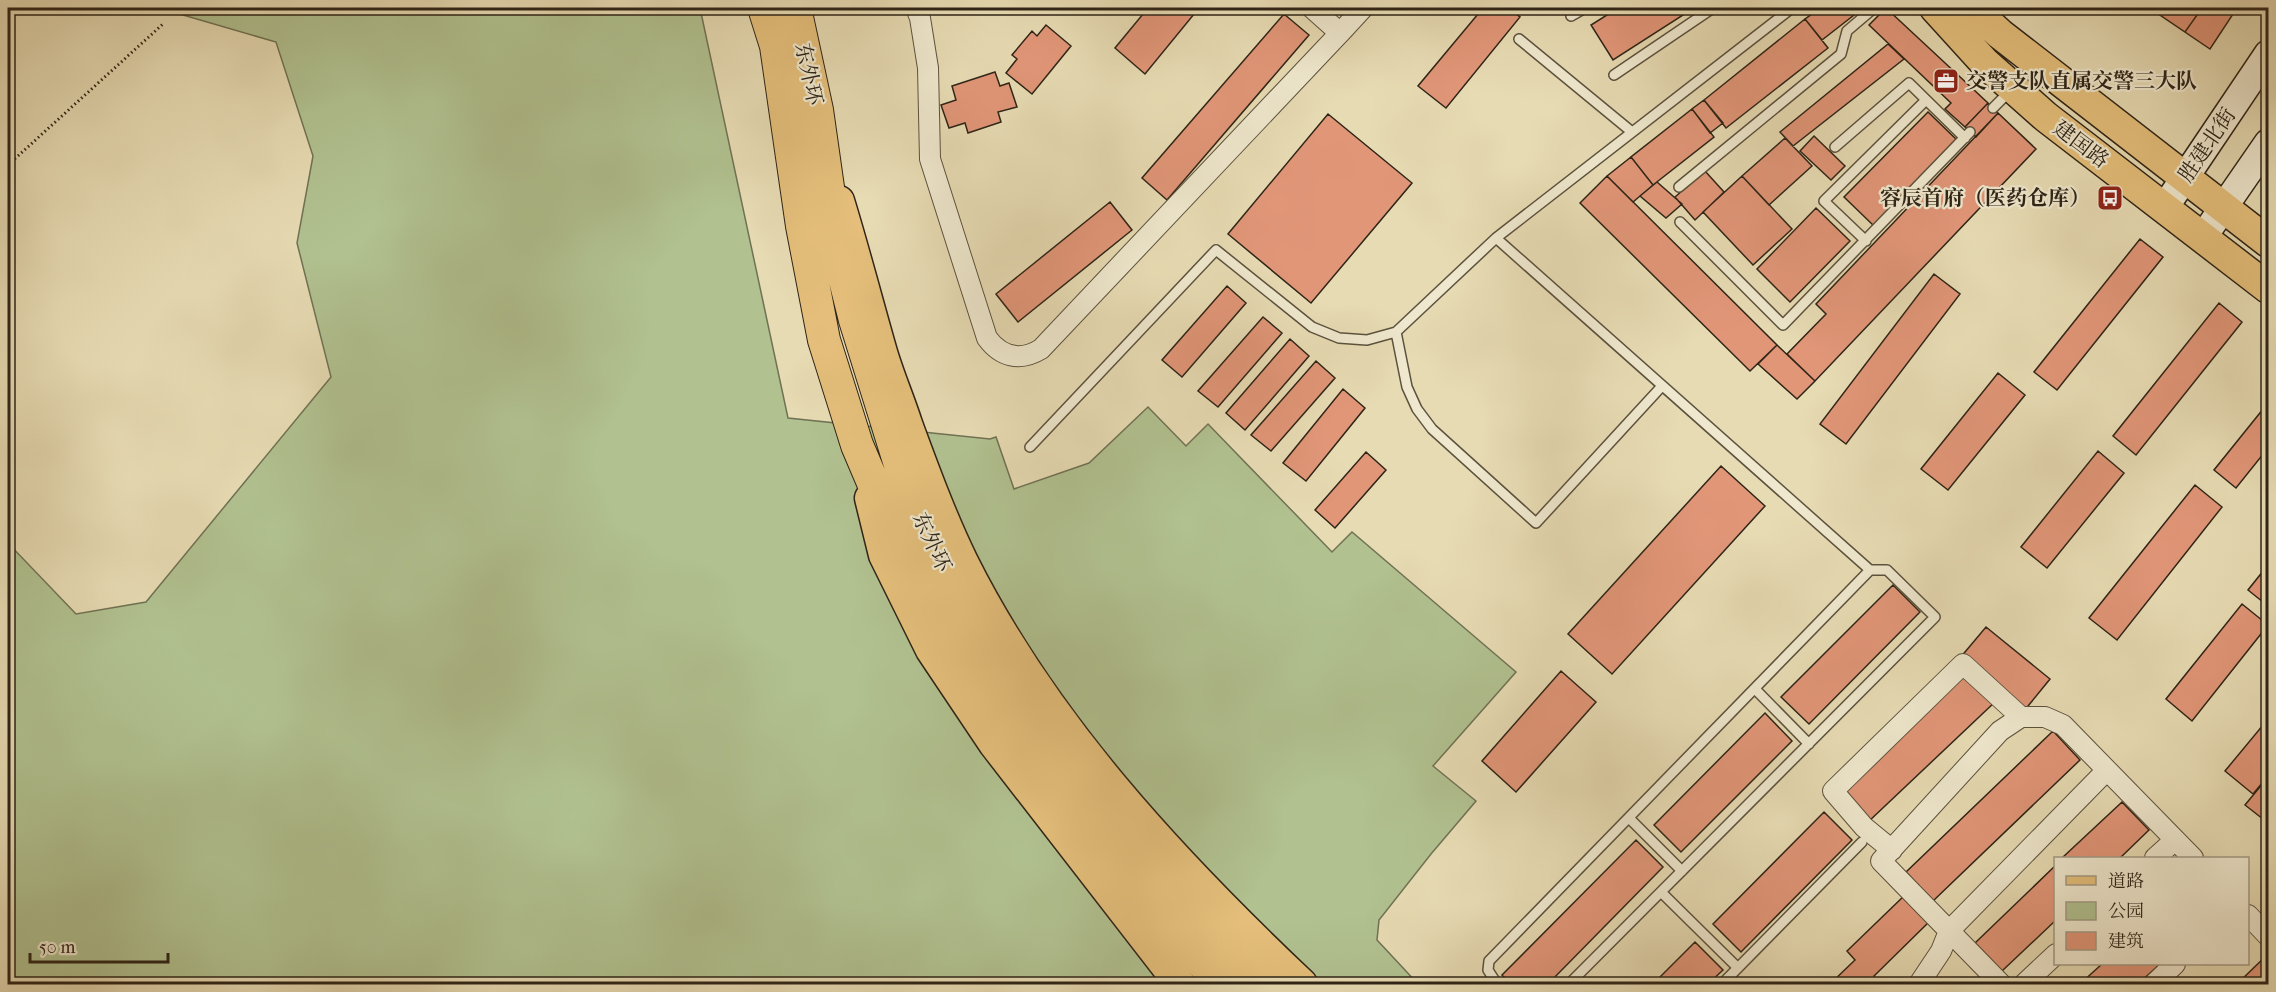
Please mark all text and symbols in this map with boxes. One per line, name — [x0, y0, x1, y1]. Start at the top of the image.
street label: 东外环 — [791, 41, 827, 107]
office icon: 交警支队直属交警三大队 — [1931, 66, 1961, 96]
place label: 交警支队直属交警三大队 — [1966, 69, 2197, 93]
street label: 胜建北街 — [2174, 103, 2240, 187]
street label: 建国路 — [2049, 115, 2113, 173]
bus stop icon: 容辰首府（医药仓库） — [2095, 183, 2125, 213]
place label: 容辰首府（医药仓库） — [1880, 186, 2090, 210]
street label: 东外环 — [908, 508, 956, 576]
legend — [2054, 857, 2249, 965]
text: 道路 — [2108, 871, 2144, 892]
text: 公园 — [2108, 901, 2144, 922]
scale bar — [30, 926, 168, 964]
text: 建筑 — [2108, 931, 2144, 952]
text: 50 m — [39, 937, 76, 958]

